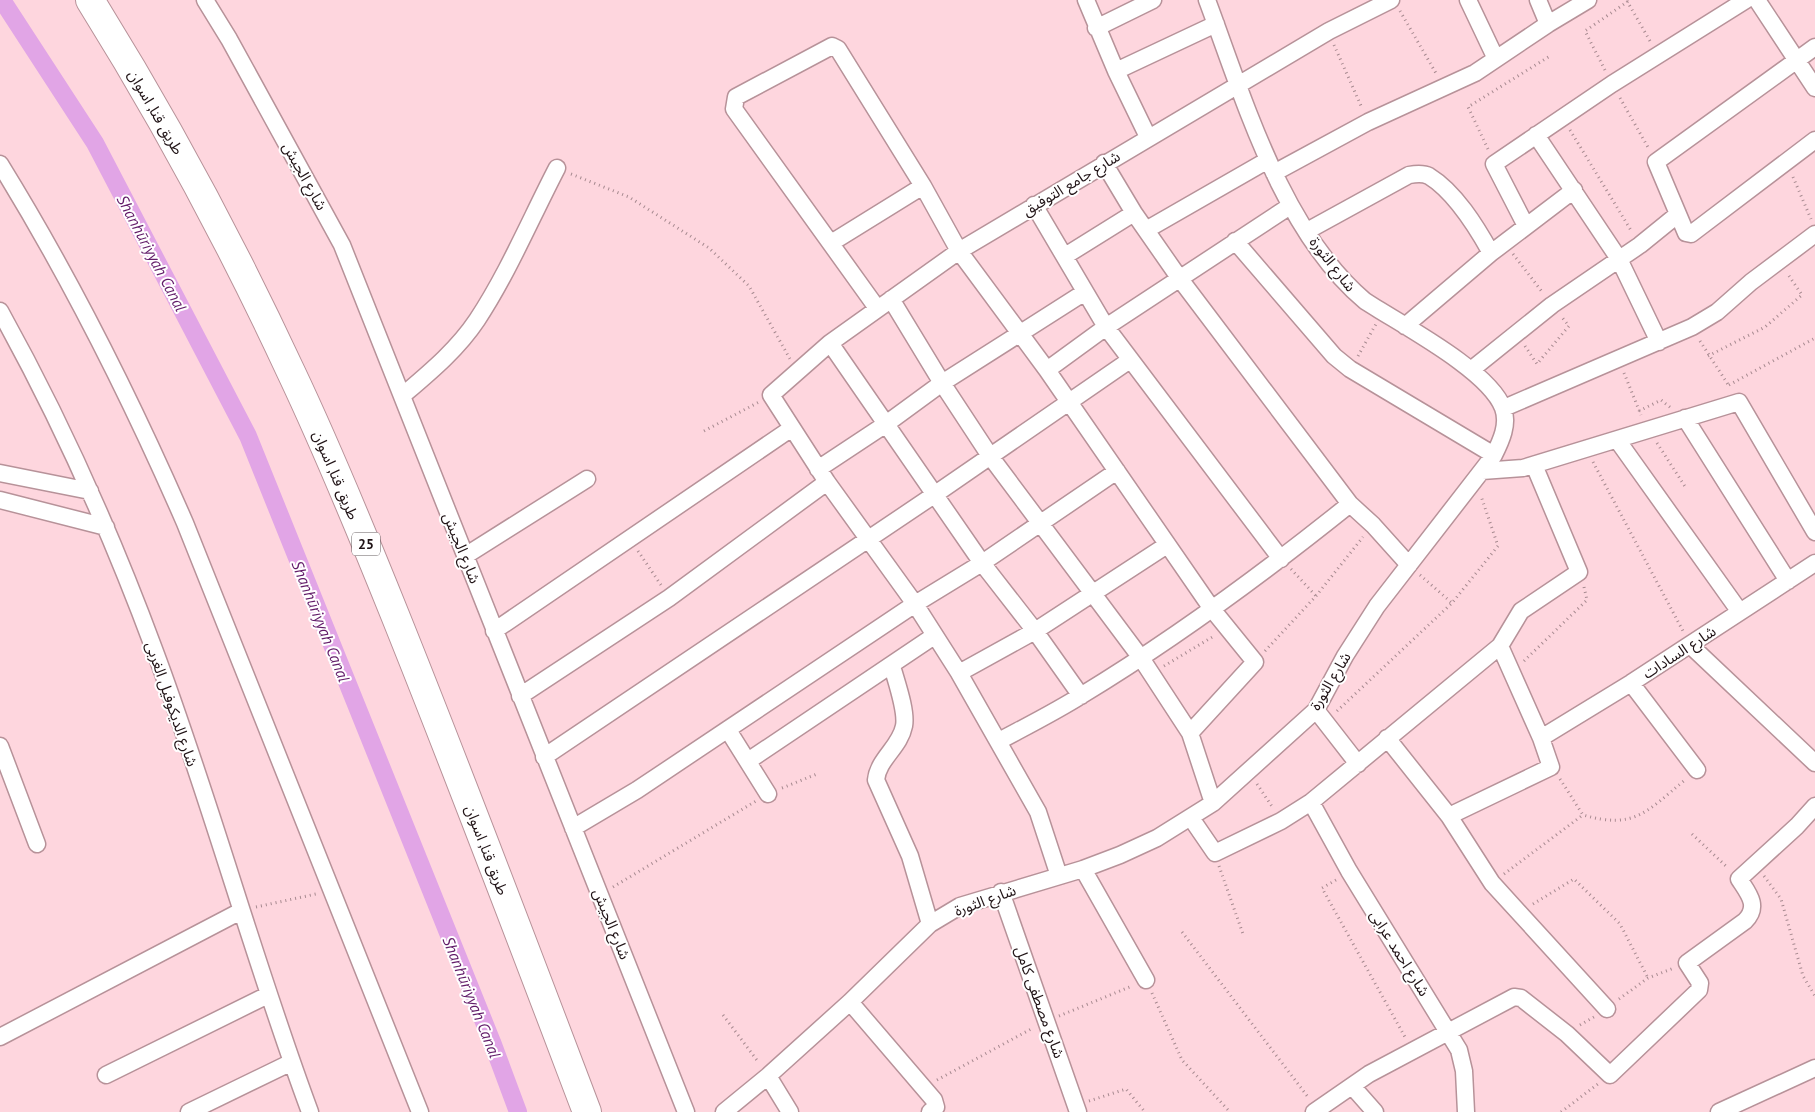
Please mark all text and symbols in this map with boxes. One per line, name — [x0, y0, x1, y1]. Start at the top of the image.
street label: طريق قنا, اسوان — [123, 66, 188, 158]
street label: شارع الجيش — [276, 139, 332, 215]
street label: شارع جامع التوفيق — [1019, 146, 1125, 222]
water label: Shanhūriyyah Canal — [113, 191, 192, 315]
street label: شارع الثورة — [1303, 233, 1360, 297]
street label: طريق قنا, اسوان — [308, 428, 363, 523]
street label: شارع الجيش — [436, 510, 485, 588]
road number: 25 — [352, 532, 380, 556]
water label: Shanhūriyyah Canal — [288, 557, 355, 685]
street label: شارع السادات — [1639, 621, 1721, 685]
street label: شارع الديكوفيل الغربى — [139, 639, 202, 770]
street label: شارع الثورة — [1305, 648, 1357, 715]
street label: طريق قنا, اسوان — [460, 802, 513, 898]
street label: شارع الثورة — [952, 880, 1020, 923]
street label: شارع الجيش — [586, 886, 635, 964]
street label: شارع احمد عرابى — [1363, 906, 1434, 1001]
water label: Shanhūriyyah Canal — [439, 933, 506, 1061]
street label: شارع مصطفى كامل — [1008, 943, 1069, 1062]

